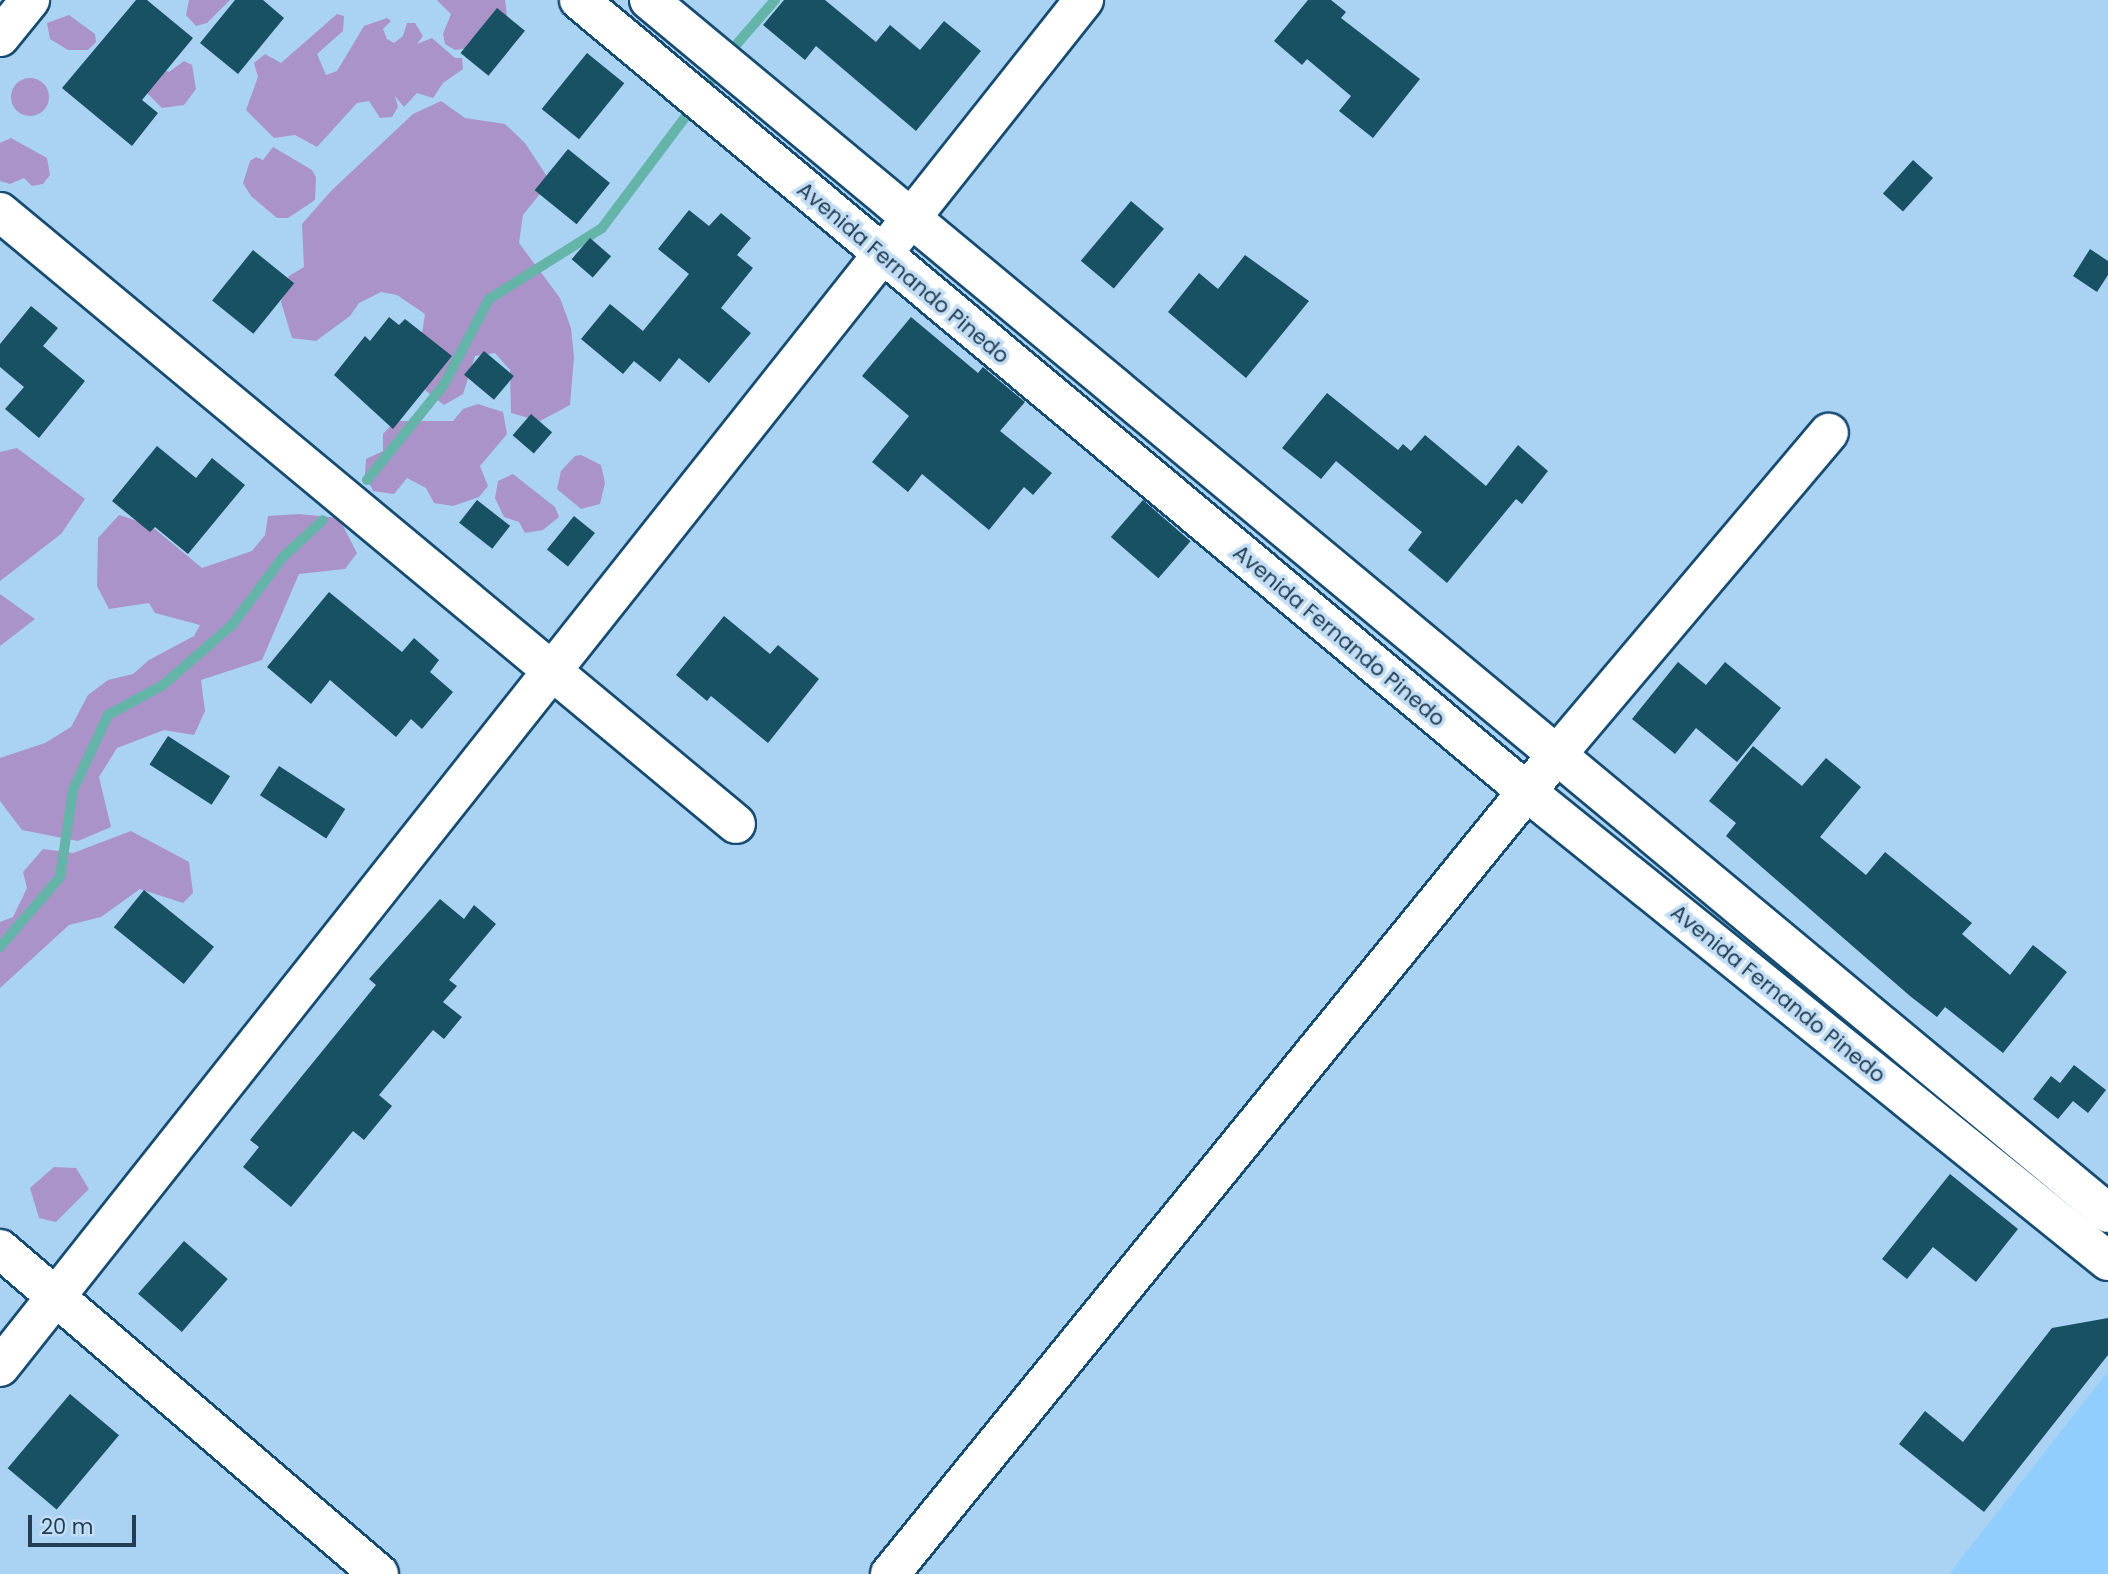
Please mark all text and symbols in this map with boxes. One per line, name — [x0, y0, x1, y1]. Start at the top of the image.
street label: Avenida Fernando Pinedo — [792, 177, 1014, 369]
street label: Avenida Fernando Pinedo — [1228, 540, 1450, 732]
street label: Avenida Fernando Pinedo — [1666, 900, 1890, 1088]
scale bar — [32, 1500, 140, 1544]
text: 20 m — [41, 1512, 94, 1541]

